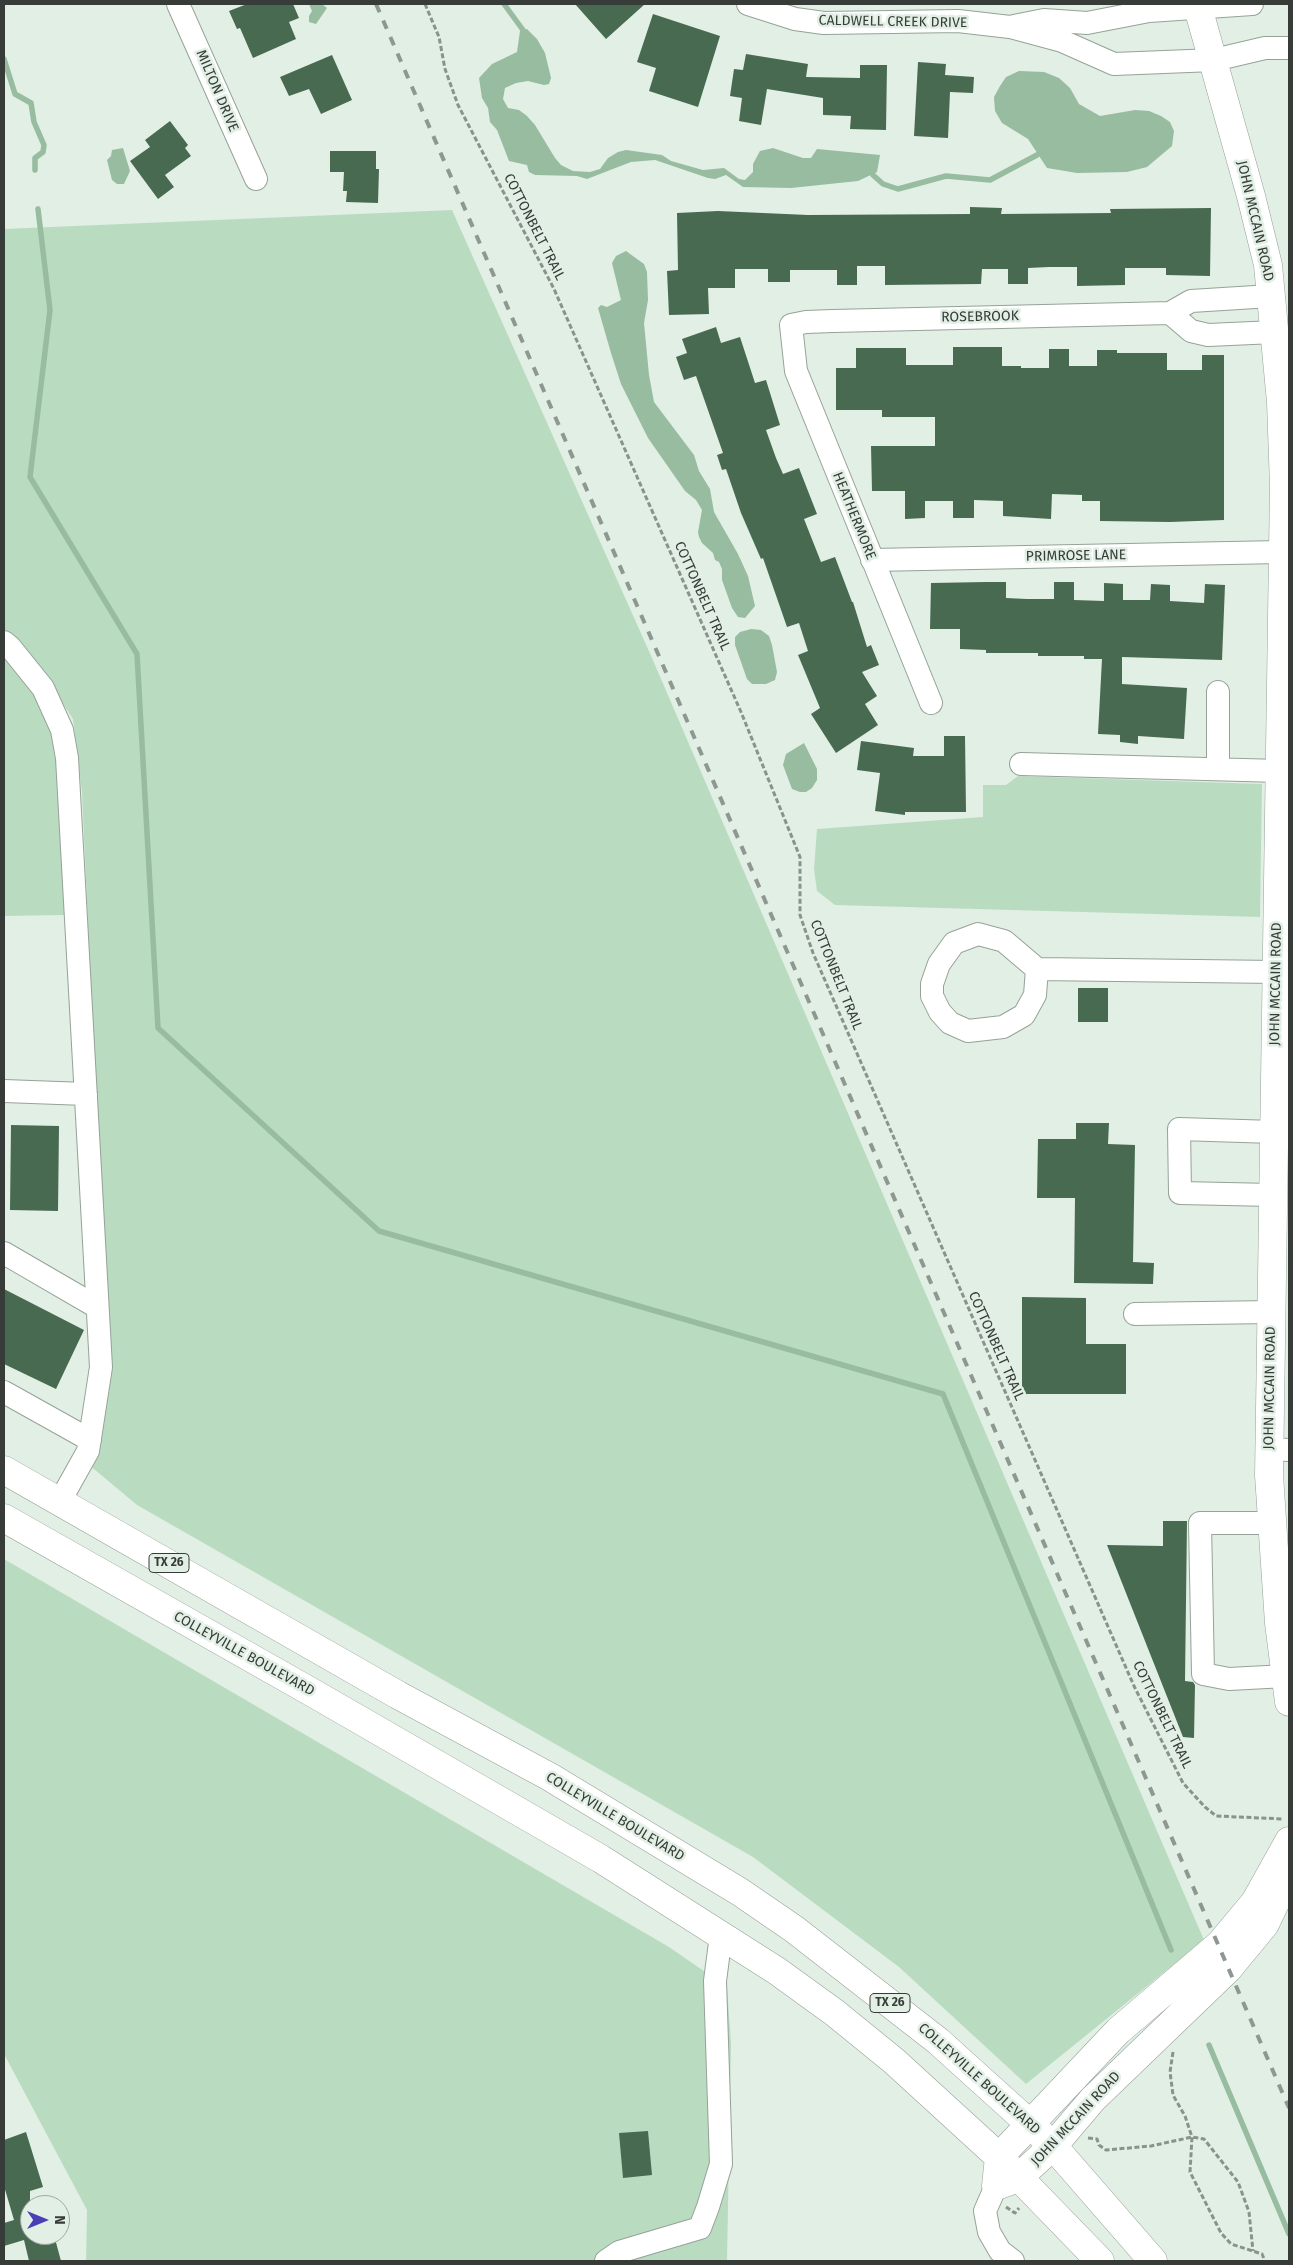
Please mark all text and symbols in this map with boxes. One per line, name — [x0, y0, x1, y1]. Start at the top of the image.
street label: CALDWELL CREEK DRIVE — [819, 12, 967, 32]
street label: MILTON DRIVE — [192, 47, 242, 135]
street label: JOHN MCCAIN ROAD — [1233, 159, 1277, 283]
street label: COTTONBELT TRAIL — [500, 171, 568, 283]
street label: ROSEBROOK — [941, 308, 1019, 326]
street label: HEATHERMORE — [829, 470, 879, 562]
street label: COTTONBELT TRAIL — [670, 539, 734, 653]
street label: PRIMROSE LANE — [1026, 547, 1126, 565]
street label: COTTONBELT TRAIL — [806, 917, 866, 1033]
street label: JOHN MCCAIN ROAD — [1267, 922, 1285, 1046]
street label: COTTONBELT TRAIL — [964, 1289, 1028, 1403]
street label: JOHN MCCAIN ROAD — [1261, 1326, 1279, 1450]
road number: TX 26 — [149, 1554, 189, 1572]
street label: COLLEYVILLE BOULEVARD — [171, 1608, 317, 1700]
street label: COTTONBELT TRAIL — [1129, 1658, 1195, 1772]
street label: COLLEYVILLE BOULEVARD — [543, 1769, 687, 1865]
road number: TX 26 — [870, 1994, 910, 2012]
street label: COLLEYVILLE BOULEVARD — [915, 2020, 1043, 2138]
street label: JOHN MCCAIN ROAD — [1028, 2068, 1124, 2170]
north arrow — [20, 2195, 70, 2245]
text: N — [51, 2215, 68, 2225]

